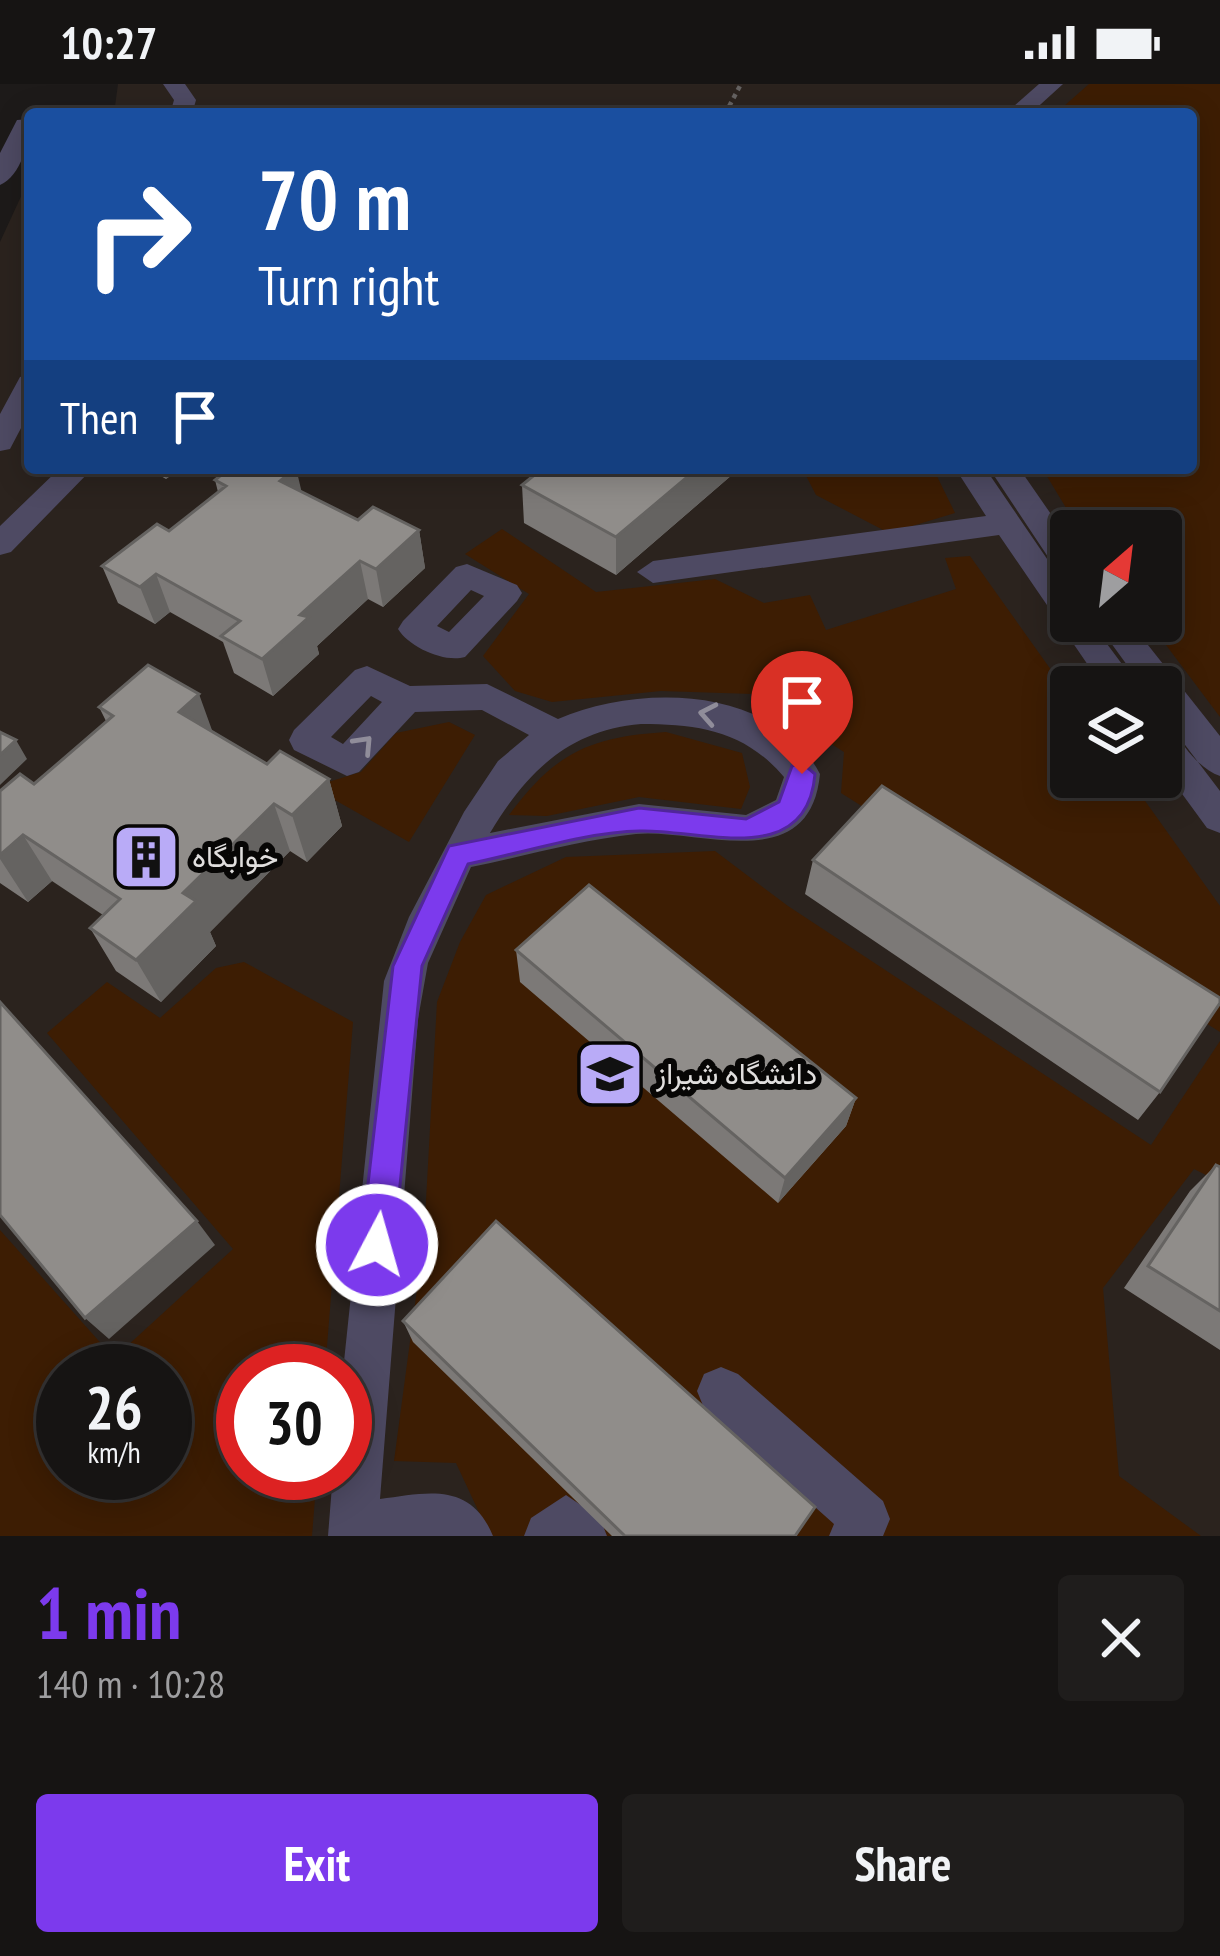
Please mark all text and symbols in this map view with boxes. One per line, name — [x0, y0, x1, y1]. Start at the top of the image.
text: 10:27 — [60, 13, 157, 71]
text: 70 m — [258, 144, 411, 253]
icon: right — [60, 156, 216, 312]
text: Turn right — [258, 250, 439, 320]
icon: arrive — [162, 384, 228, 450]
text: Then — [60, 388, 138, 446]
north arrow — [1050, 510, 1182, 642]
map controls — [1050, 510, 1182, 798]
pin — [751, 651, 853, 774]
button: layers — [1050, 666, 1182, 798]
icon: arrive — [769, 669, 835, 735]
one-way arrow — [698, 702, 718, 728]
one-way arrow — [350, 736, 371, 757]
building icon: خوابگاه — [111, 822, 181, 892]
place label: خوابگاه — [192, 836, 278, 875]
school or university icon: دانشگاه شیراز — [575, 1039, 645, 1109]
place label: دانشگاه شیراز — [655, 1053, 817, 1092]
position arrow — [314, 1182, 440, 1308]
speed limit sign: 30 — [216, 1344, 372, 1500]
text: 26 — [85, 1368, 143, 1446]
text: km/h — [87, 1432, 141, 1471]
text: 1 min — [36, 1566, 181, 1659]
button: close — [1058, 1575, 1184, 1701]
text: 140 m · 10:28 — [36, 1658, 225, 1709]
button: Exit — [36, 1794, 598, 1932]
button: Share — [622, 1794, 1184, 1932]

